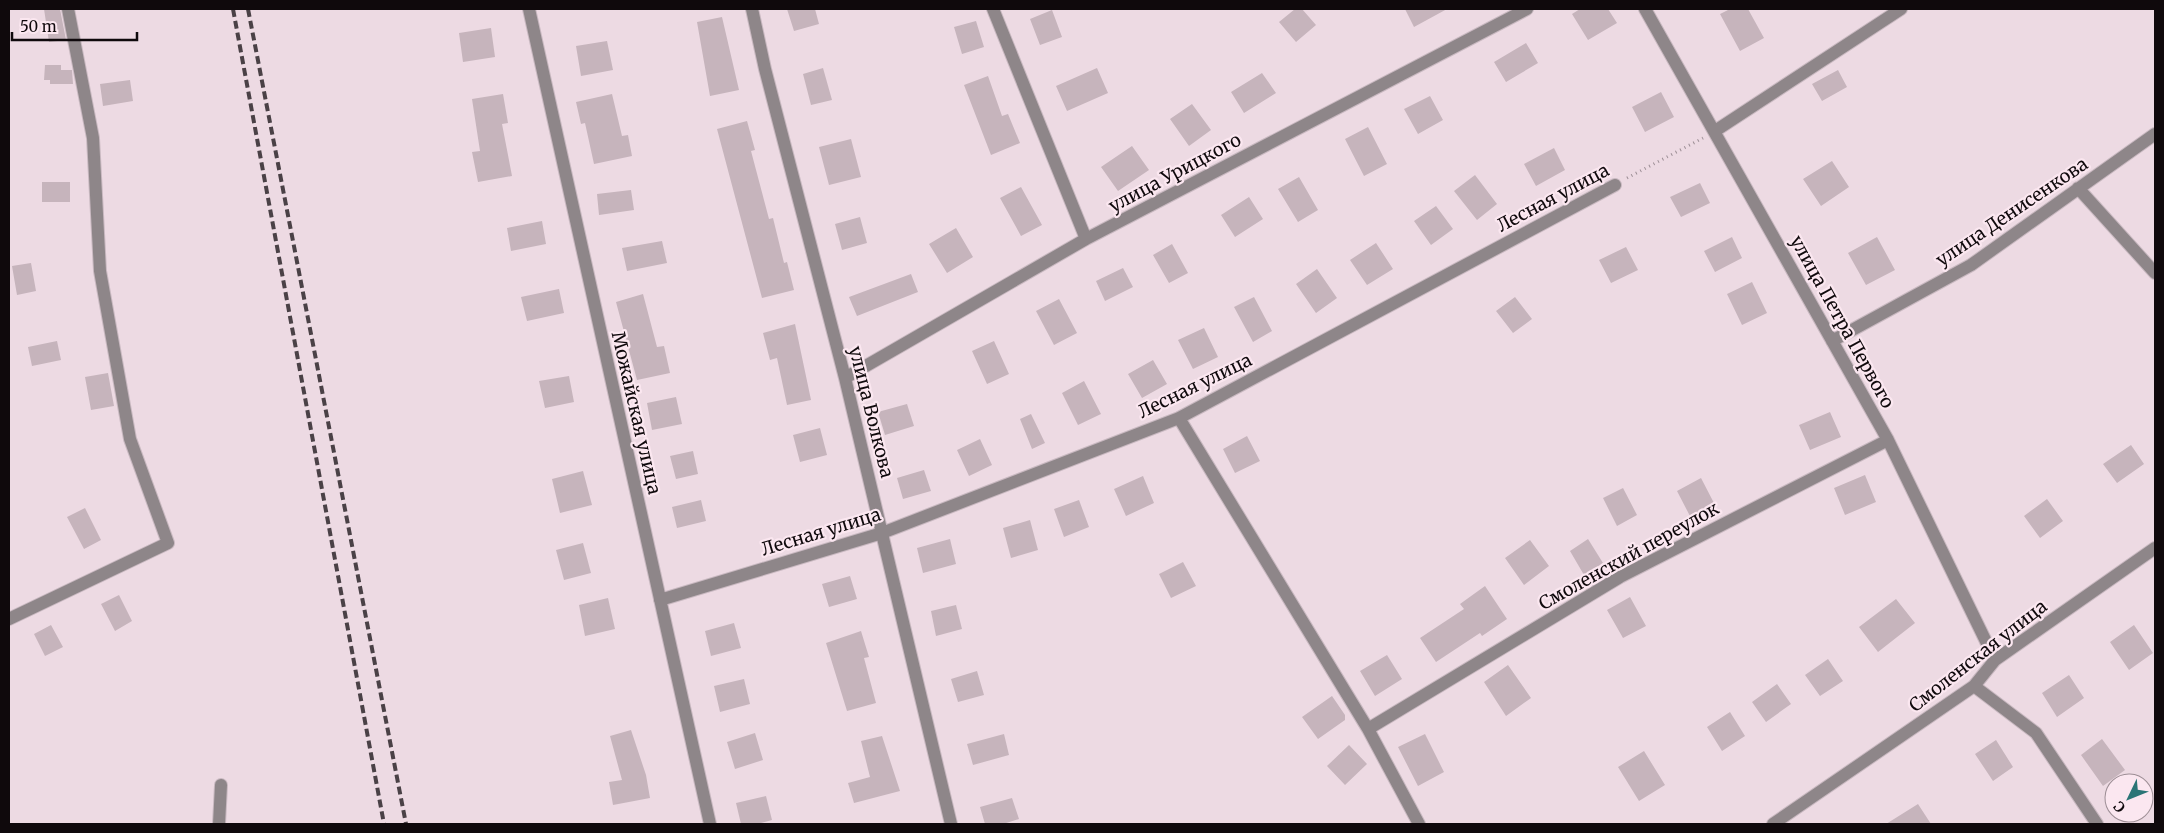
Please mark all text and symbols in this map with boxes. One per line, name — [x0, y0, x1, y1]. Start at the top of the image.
scale bar — [12, 10, 138, 42]
text: 50 m — [20, 17, 57, 36]
street label: улица Урицкого — [1105, 128, 1245, 217]
street label: улица Денисенкова — [1931, 152, 2092, 271]
street label: Лесная улица — [1493, 158, 1613, 237]
street label: улица Петра Первого — [1785, 231, 1900, 412]
street label: Можайская улица — [607, 329, 666, 497]
street label: улица Волкова — [844, 344, 899, 481]
street label: Лесная улица — [1134, 348, 1256, 423]
street label: Смоленский переулок — [1535, 496, 1724, 615]
street label: Лесная улица — [758, 502, 884, 561]
street label: Смоленская улица — [1904, 594, 2052, 717]
north arrow — [2104, 773, 2154, 823]
text: С — [2110, 797, 2129, 816]

